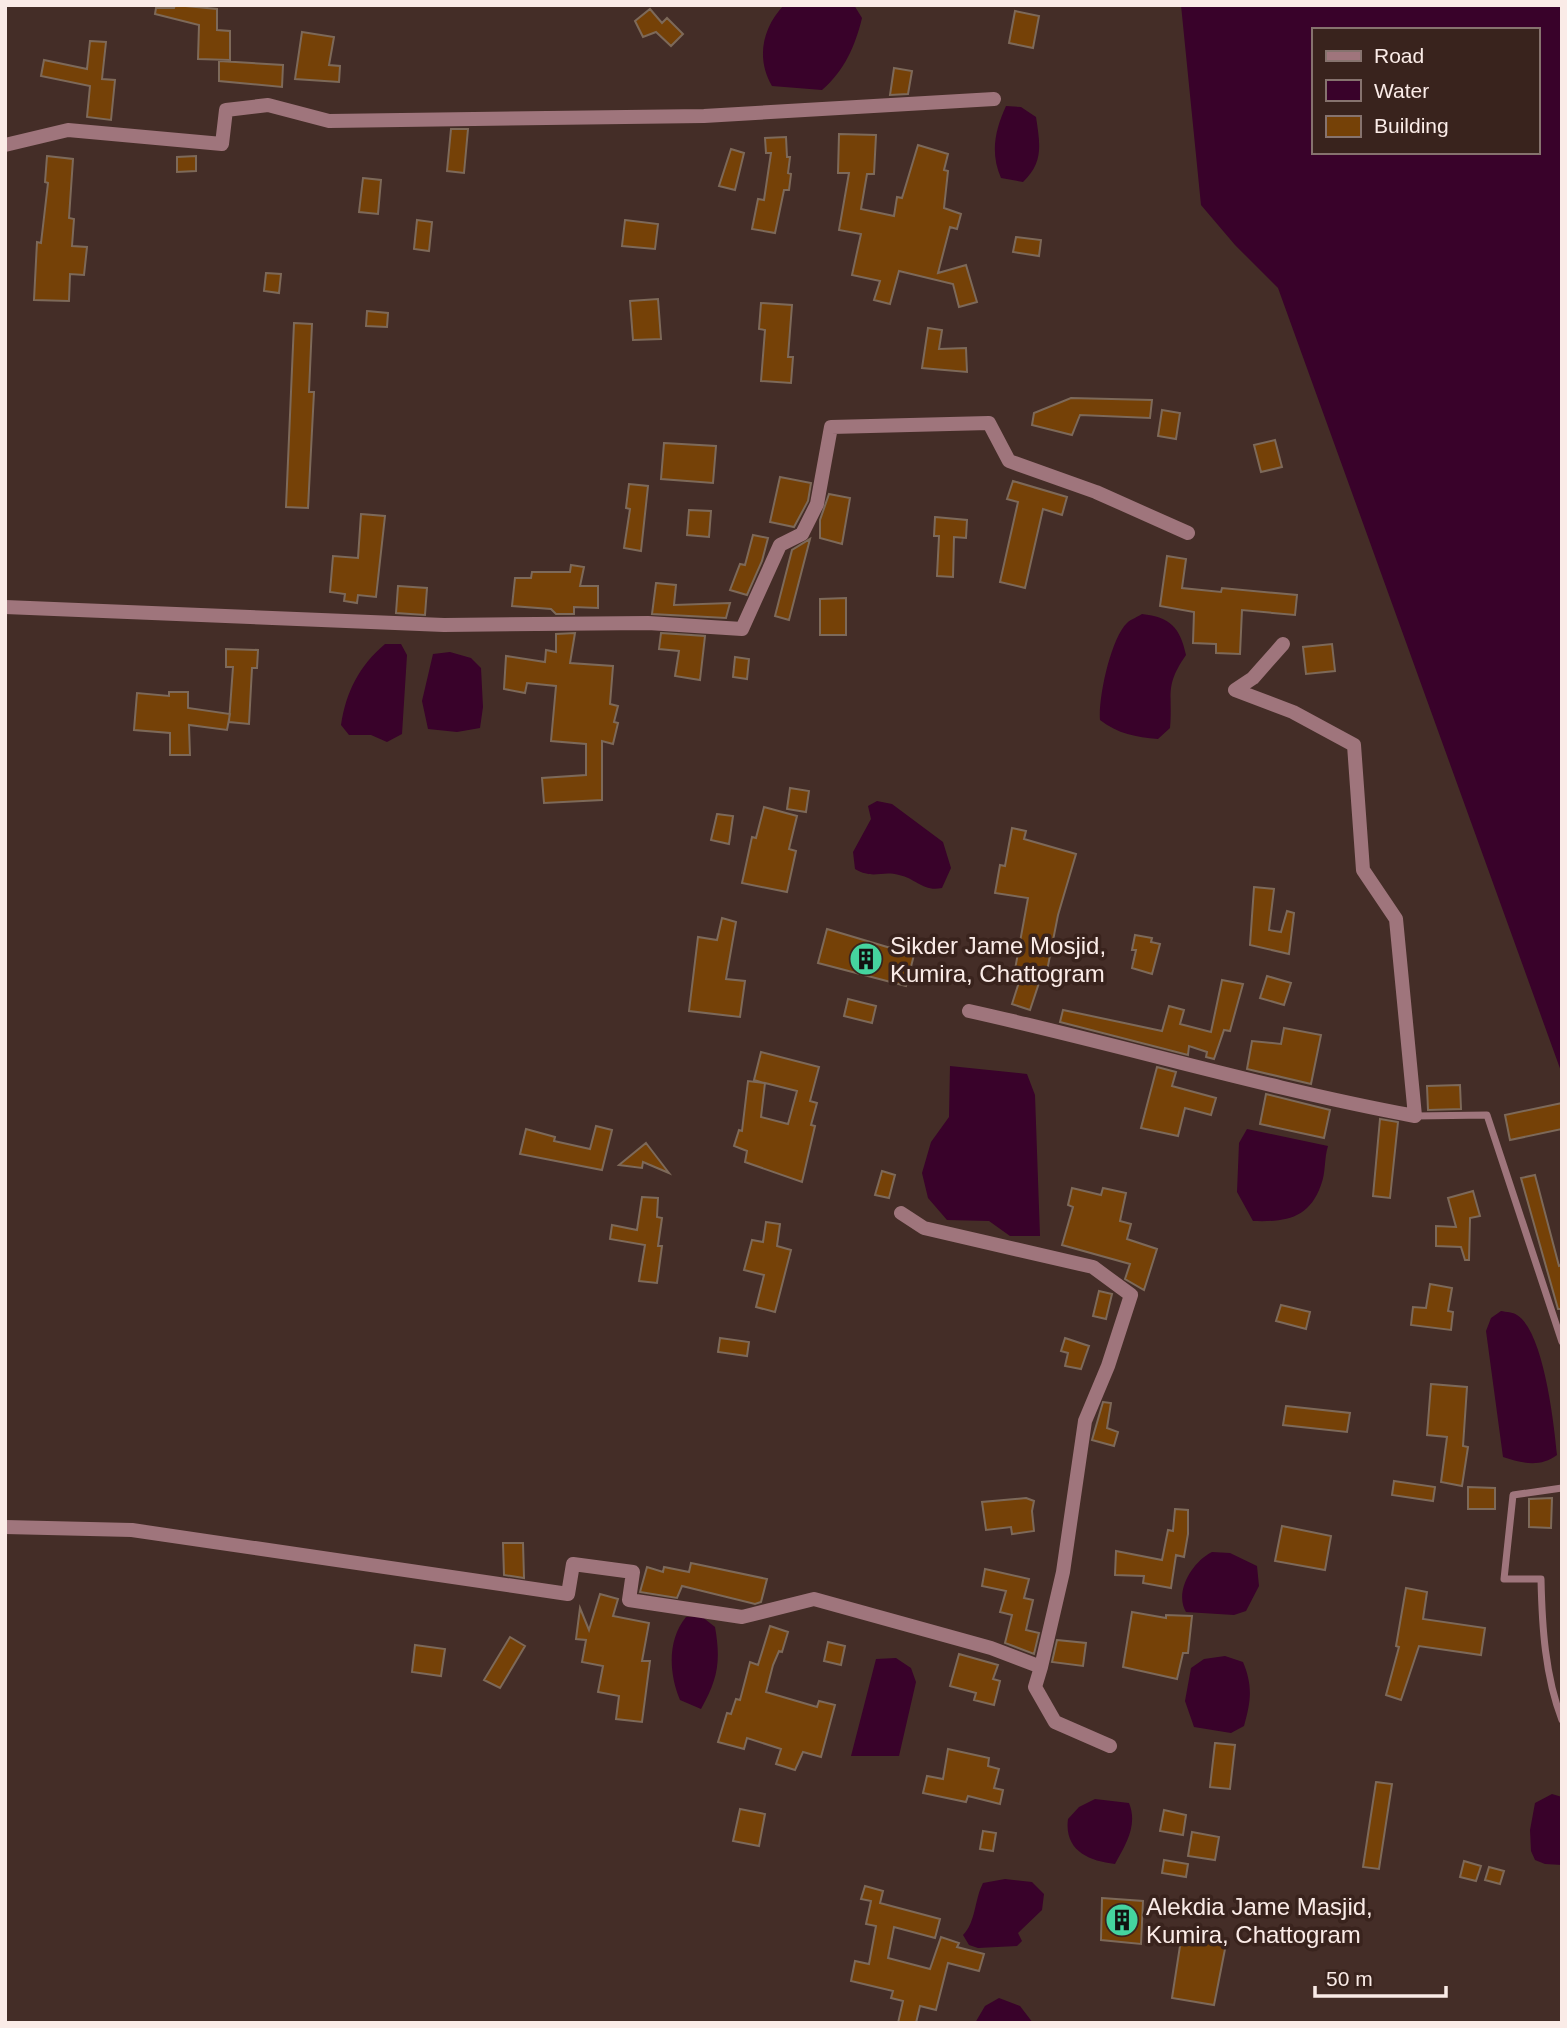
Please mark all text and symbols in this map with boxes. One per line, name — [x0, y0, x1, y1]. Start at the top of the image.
legend — [1312, 28, 1539, 154]
text: Road — [1374, 44, 1424, 67]
text: Water — [1374, 79, 1429, 102]
text: Building — [1374, 114, 1449, 137]
place label: Sikder Jame Mosjid, Kumira, Chattogram — [890, 932, 1106, 987]
building icon: Sikder Jame Mosjid, Kumira, Chattogram — [847, 940, 885, 978]
place label: Alekdia Jame Masjid, Kumira, Chattogram — [1146, 1893, 1373, 1948]
building icon: Alekdia Jame Masjid, Kumira, Chattogram — [1103, 1901, 1141, 1939]
scale bar — [1315, 1954, 1446, 1998]
text: 50 m — [1326, 1967, 1373, 1990]

